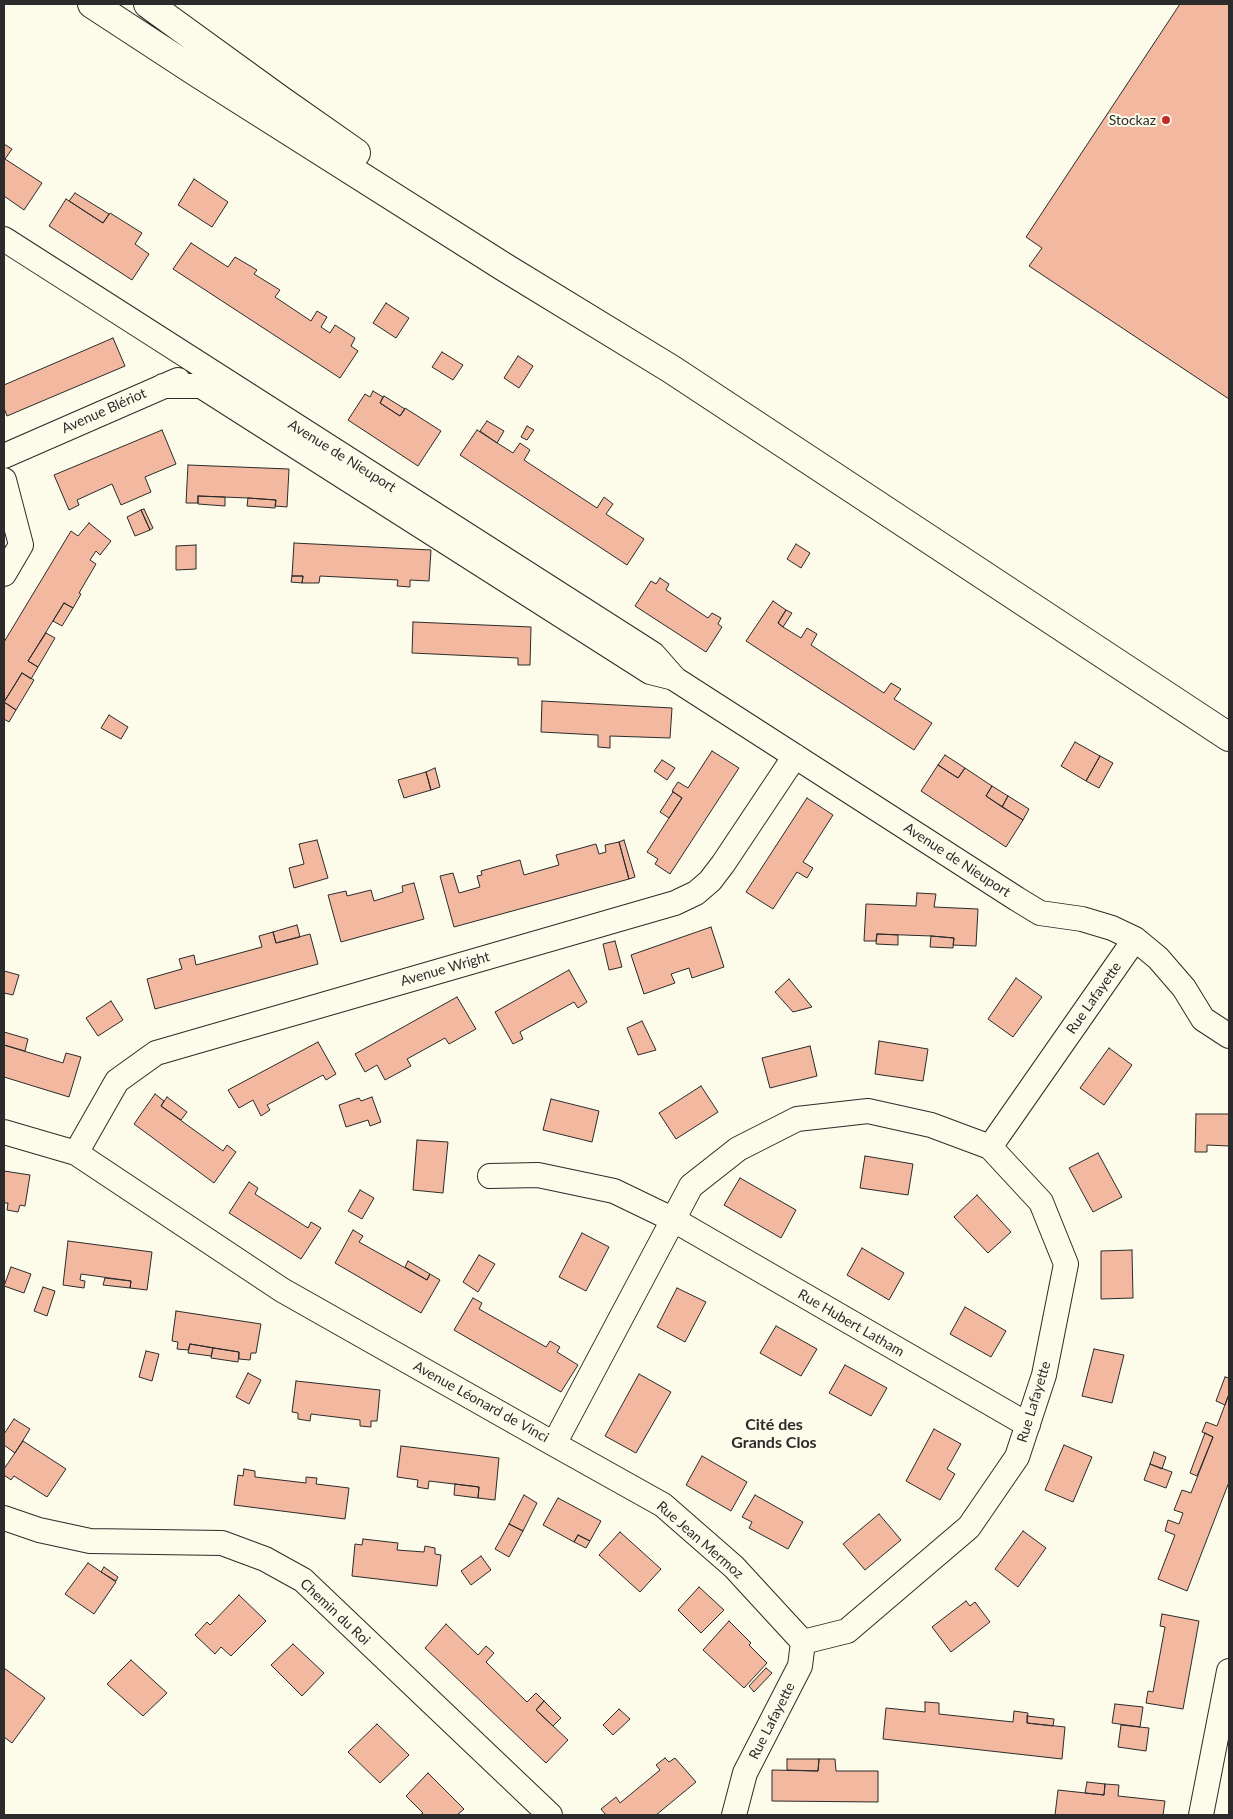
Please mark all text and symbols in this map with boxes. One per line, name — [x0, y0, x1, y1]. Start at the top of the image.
place label: Stockaz — [1109, 112, 1156, 128]
marker: Stockaz — [1160, 114, 1172, 126]
street label: Avenue Blériot — [59, 385, 149, 437]
street label: Avenue de Nieuport — [285, 416, 399, 496]
street label: Avenue de Nieuport — [901, 819, 1013, 901]
street label: Avenue Wright — [398, 948, 492, 990]
street label: Rue Lafayette — [1063, 959, 1125, 1037]
street label: Rue Hubert Latham — [795, 1286, 907, 1360]
street label: Avenue Léonard de Vinci — [410, 1358, 552, 1446]
street label: Rue Lafayette — [1014, 1359, 1054, 1445]
district label: Cité des Grands Clos — [731, 1415, 817, 1453]
street label: Rue Jean Mermoz — [653, 1498, 747, 1582]
street label: Chemin du Roi — [296, 1575, 374, 1649]
street label: Rue Lafayette — [745, 1680, 799, 1762]

